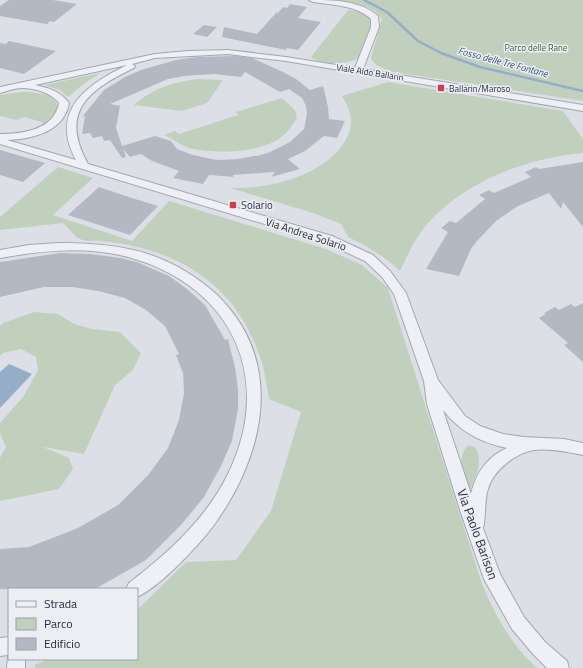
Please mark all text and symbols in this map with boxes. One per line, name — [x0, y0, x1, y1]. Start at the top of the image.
park label: Parco delle Rane — [505, 41, 568, 54]
water label: Fosso delle Tre Fontane — [456, 43, 551, 82]
street label: Viale Aldo Ballarin — [335, 60, 405, 84]
place label: Ballarin/Maroso — [449, 82, 510, 95]
marker: Ballarin/Maroso — [436, 83, 446, 93]
place label: Solario — [241, 197, 273, 213]
marker: Solario — [228, 200, 238, 210]
street label: Via Andrea Solario — [264, 213, 349, 255]
street label: Via Paolo Barison — [452, 486, 504, 582]
legend — [8, 588, 138, 660]
text: Strada — [44, 594, 77, 613]
text: Parco — [44, 614, 73, 633]
text: Edificio — [44, 634, 80, 653]

